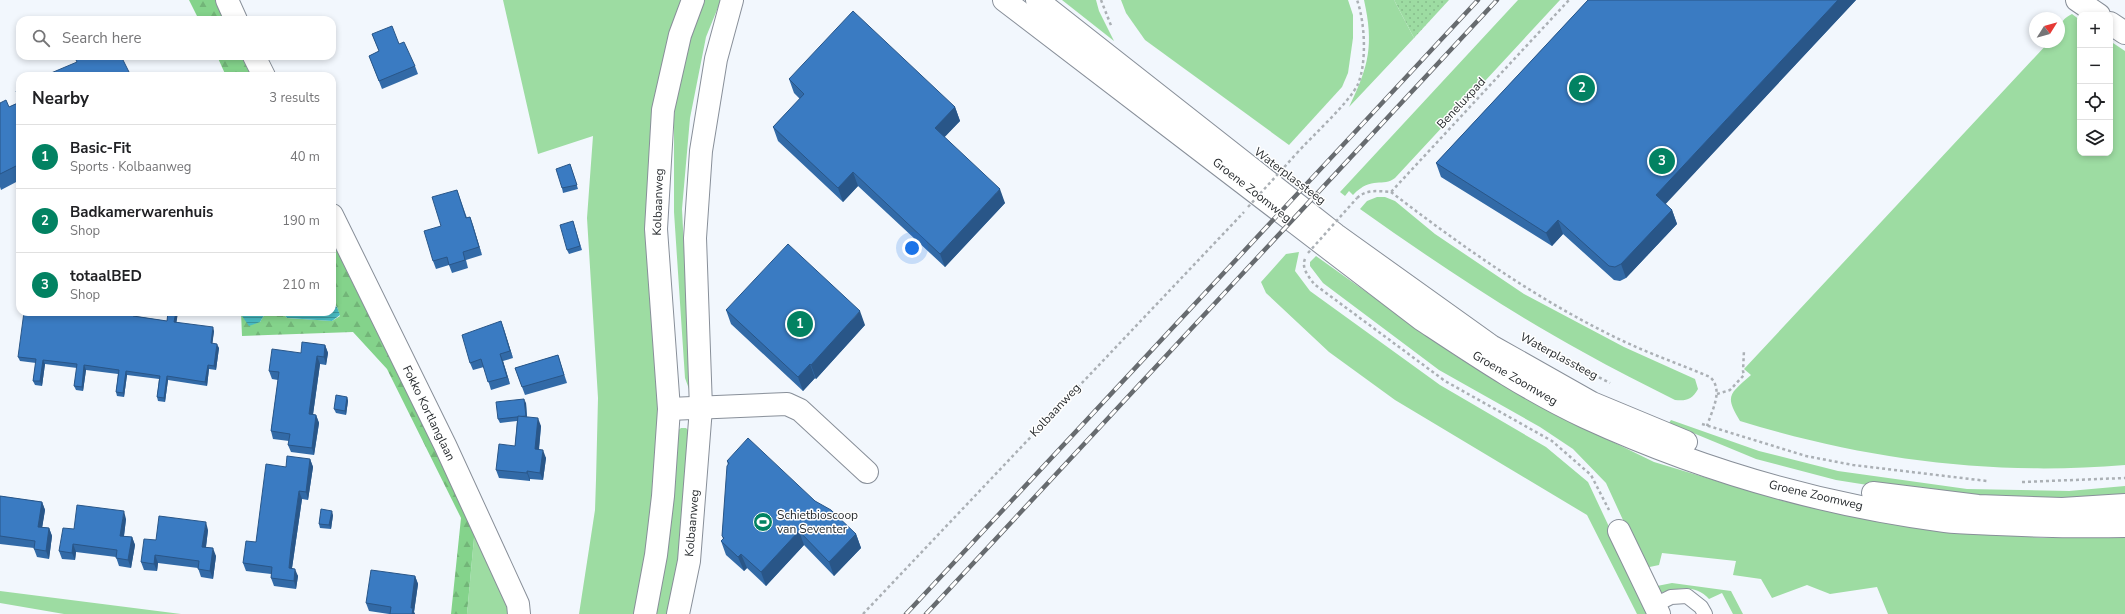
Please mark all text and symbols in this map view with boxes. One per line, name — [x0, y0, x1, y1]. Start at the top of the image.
north arrow — [2029, 12, 2065, 48]
map controls — [2077, 12, 2113, 156]
button: + — [2077, 12, 2113, 48]
search box — [16, 16, 336, 60]
icon: search — [30, 27, 52, 49]
text: Search here — [62, 28, 142, 48]
button: − — [2077, 48, 2113, 84]
pin: 2 — [1569, 73, 1595, 103]
street label: Beneluxpad — [1433, 74, 1489, 132]
button: locate — [2077, 84, 2113, 120]
text: Nearby — [32, 87, 89, 110]
text: 3 results — [269, 89, 320, 107]
button: layers — [2077, 120, 2113, 156]
text: Basic-Fit — [70, 138, 131, 158]
street label: Waterplassteeg — [1251, 144, 1329, 208]
pin: 3 — [1649, 146, 1675, 176]
text: 1 — [41, 148, 49, 166]
text: 40 m — [290, 148, 320, 166]
street label: Groene Zoomweg — [1209, 154, 1295, 226]
text: Sports · Kolbaanweg — [70, 158, 191, 176]
street label: Kolbaanweg — [649, 168, 667, 236]
text: Badkamerwarenhuis — [70, 202, 213, 222]
text: 2 — [41, 212, 49, 230]
text: 190 m — [282, 212, 320, 230]
text: Shop — [70, 222, 100, 240]
your location — [902, 238, 922, 258]
text: totaalBED — [70, 266, 142, 286]
text: 3 — [41, 276, 49, 294]
text: 210 m — [282, 276, 320, 294]
text: Shop — [70, 286, 100, 304]
pin: 1 — [787, 309, 813, 339]
street label: Waterplassteeg — [1517, 329, 1601, 383]
street label: Groene Zoomweg — [1469, 347, 1561, 409]
street label: Fokko Kortlanglaan — [399, 363, 459, 463]
street label: Kolbaanweg — [1026, 380, 1084, 440]
street label: Groene Zoomweg — [1767, 476, 1865, 514]
street label: Kolbaanweg — [681, 489, 703, 557]
place label: Schietbioscoop van Seventer — [777, 507, 858, 537]
sports icon: Schietbioscoop van Seventer — [752, 511, 774, 533]

